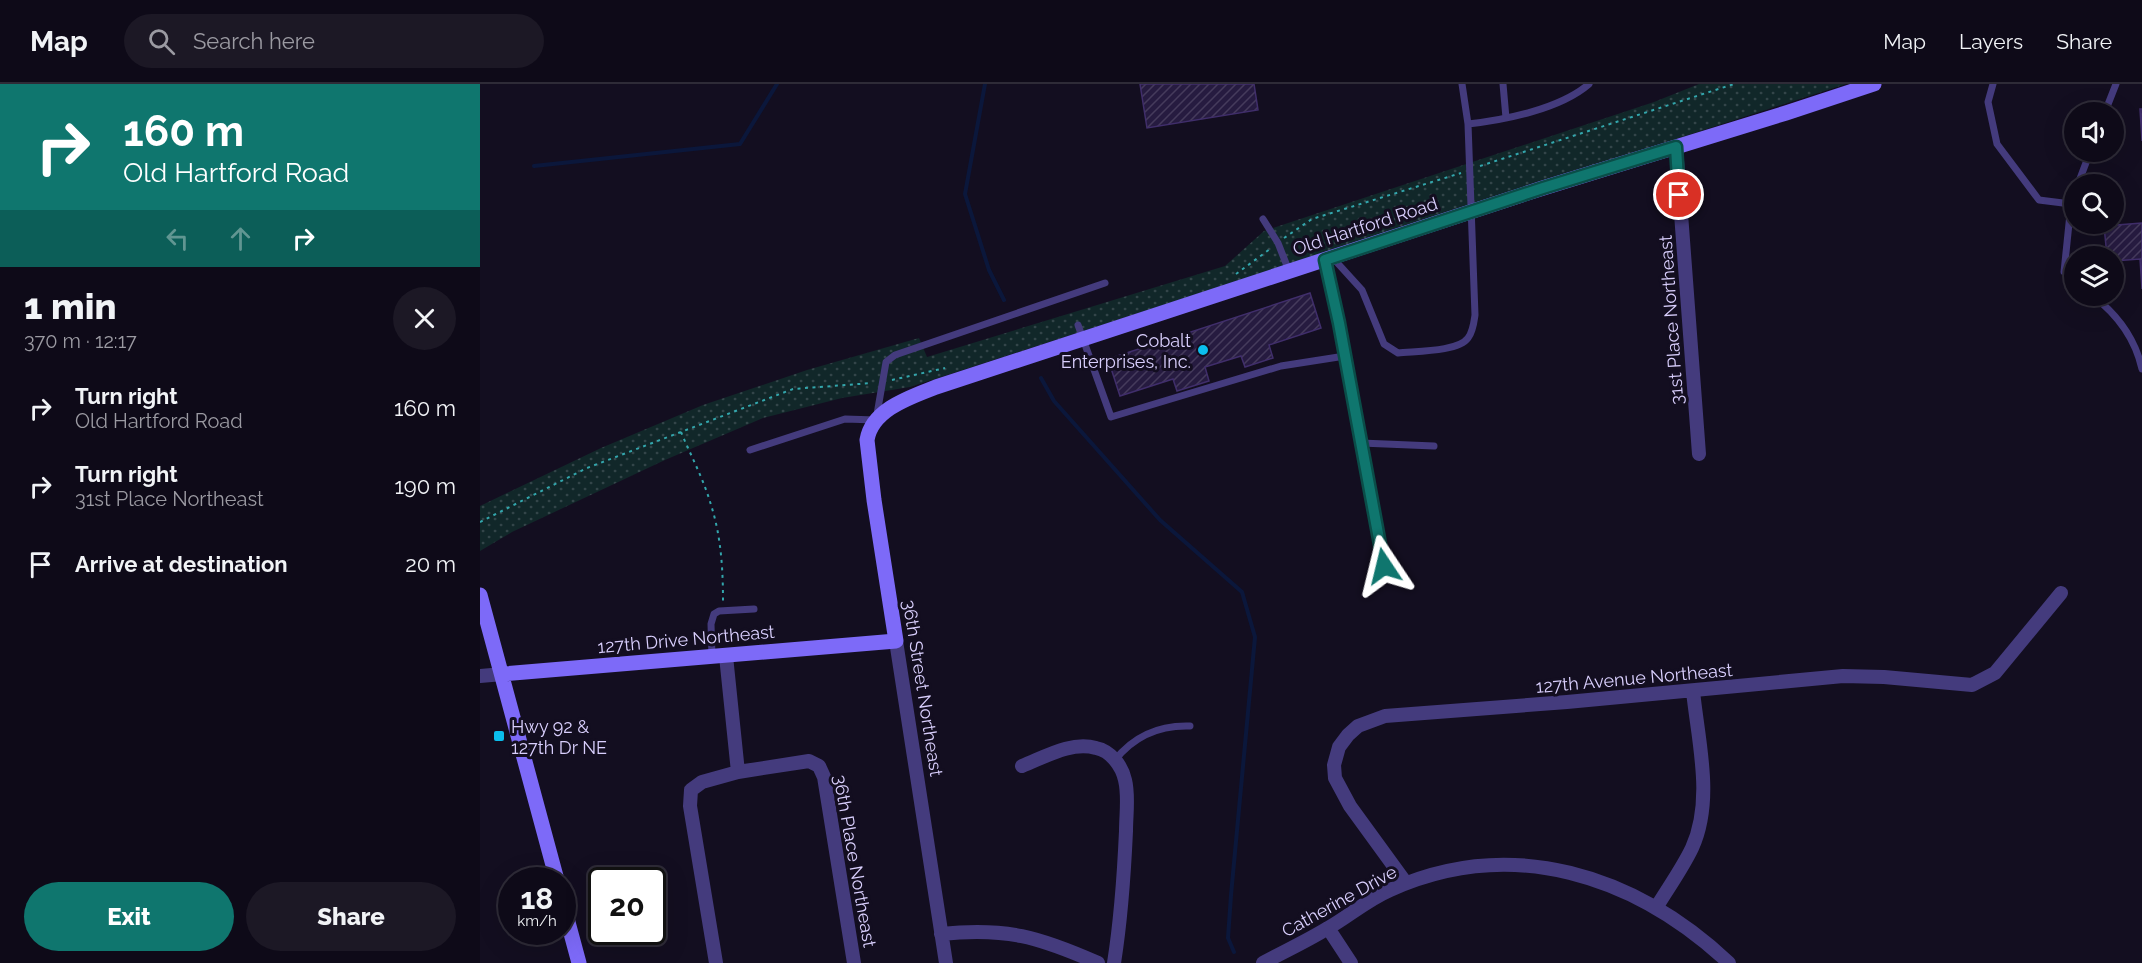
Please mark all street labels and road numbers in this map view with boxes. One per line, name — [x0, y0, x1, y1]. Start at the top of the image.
street label: Old Hartford Road — [1290, 193, 1440, 259]
street label: 31st Place Northeast — [1655, 235, 1687, 405]
street label: 36th Street Northeast — [899, 598, 947, 778]
street label: 127th Drive Northeast — [597, 621, 775, 657]
street label: 127th Avenue Northeast — [1535, 659, 1733, 697]
street label: 36th Place Northeast — [829, 773, 881, 949]
street label: Catherine Drive — [1278, 861, 1400, 941]

